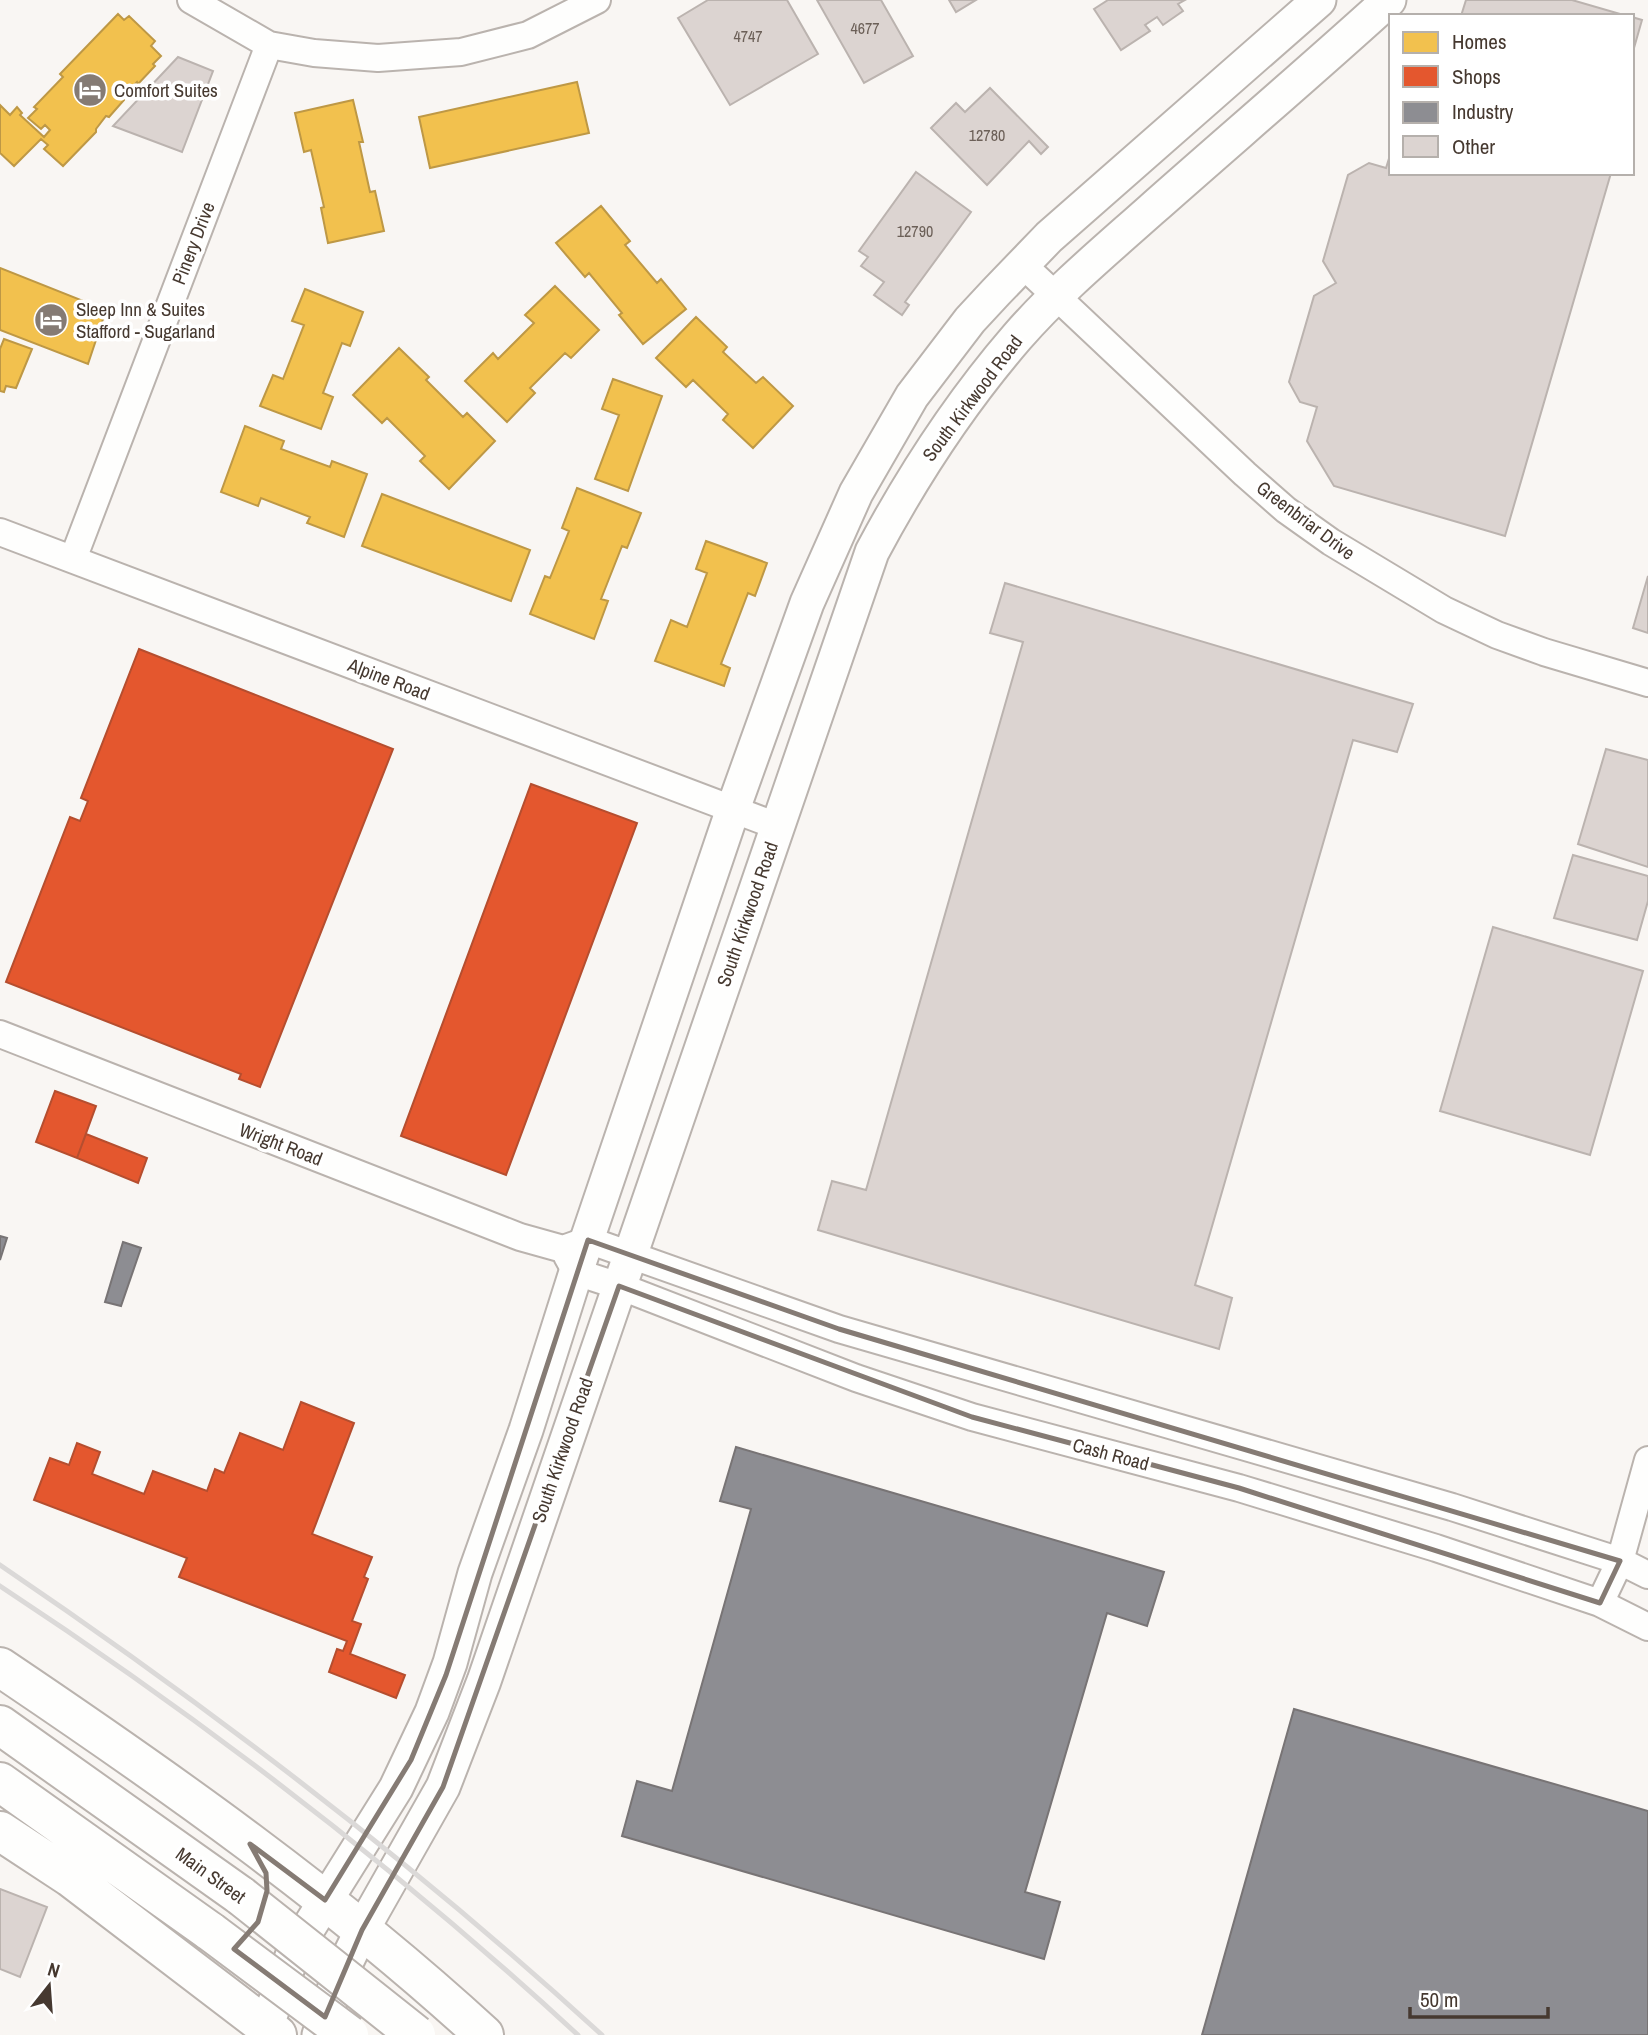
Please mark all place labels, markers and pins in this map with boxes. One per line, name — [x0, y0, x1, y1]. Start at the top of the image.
hotel icon: Comfort Suites — [71, 71, 109, 109]
place label: Comfort Suites — [114, 77, 218, 103]
place label: Sleep Inn & Suites Stafford - Sugarland — [76, 296, 215, 344]
hotel icon: Sleep Inn & Suites Stafford - Sugarland — [32, 301, 70, 339]

